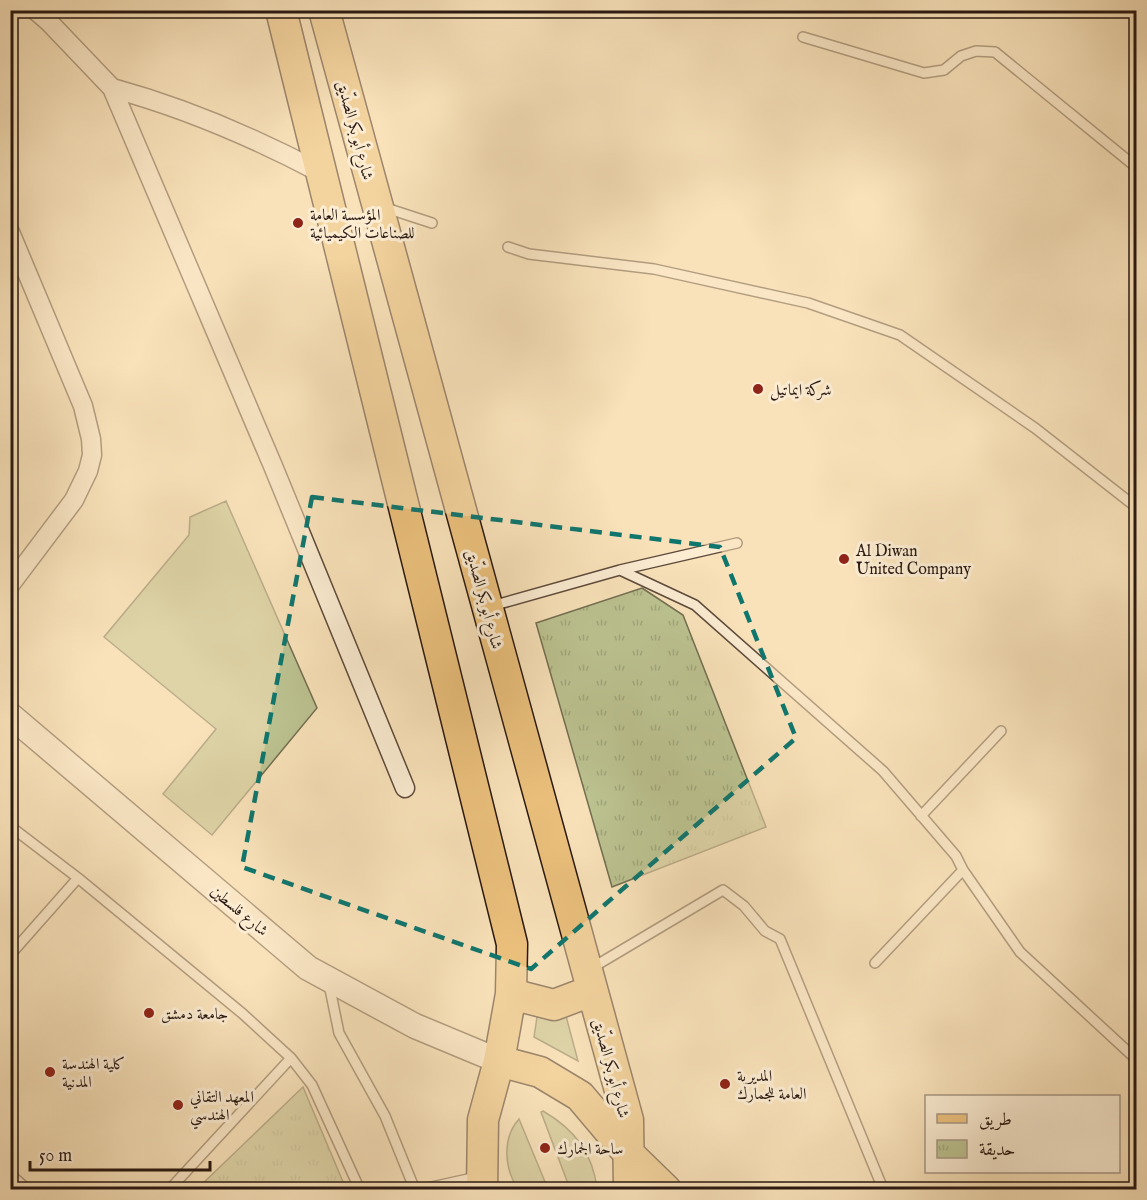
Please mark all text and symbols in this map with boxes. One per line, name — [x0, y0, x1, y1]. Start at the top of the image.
street label: شارع أبو بكر الصدّيق — [329, 78, 380, 183]
place label: المؤسسة العامة للصناعات الكيميائية — [310, 206, 415, 244]
marker: المؤسسة العامة للصناعات الكيميائية — [291, 216, 305, 230]
place label: شركة ايماتيل — [770, 380, 832, 401]
marker: شركة ايماتيل — [751, 382, 765, 396]
place label: Al Diwan United Company — [855, 542, 971, 580]
street label: شارع أبو بكر الصدّيق — [458, 547, 509, 652]
marker: Al Diwan United Company — [837, 552, 851, 566]
street label: شارع فلسطين — [204, 882, 272, 943]
place label: جامعة دمشق — [161, 1005, 228, 1025]
marker: جامعة دمشق — [142, 1006, 156, 1020]
street label: شارع أبو بكر الصدّيق — [585, 1016, 636, 1121]
place label: كلية الهندسة المدنية — [62, 1055, 125, 1093]
marker: كلية الهندسة المدنية — [43, 1065, 57, 1079]
place label: المديرية العامة للجمارك — [737, 1067, 807, 1105]
marker: المديرية العامة للجمارك — [718, 1077, 732, 1091]
place label: المعهد التقاني الهندسي — [190, 1088, 254, 1130]
legend — [925, 1095, 1120, 1173]
marker: المعهد التقاني الهندسي — [171, 1098, 185, 1112]
text: طريق — [979, 1109, 1012, 1132]
scale bar — [30, 1134, 210, 1172]
text: حديقة — [979, 1139, 1015, 1162]
place label: ساحة الجمارك — [557, 1140, 623, 1160]
marker: ساحة الجمارك — [538, 1141, 552, 1155]
text: 50 m — [39, 1145, 72, 1168]

